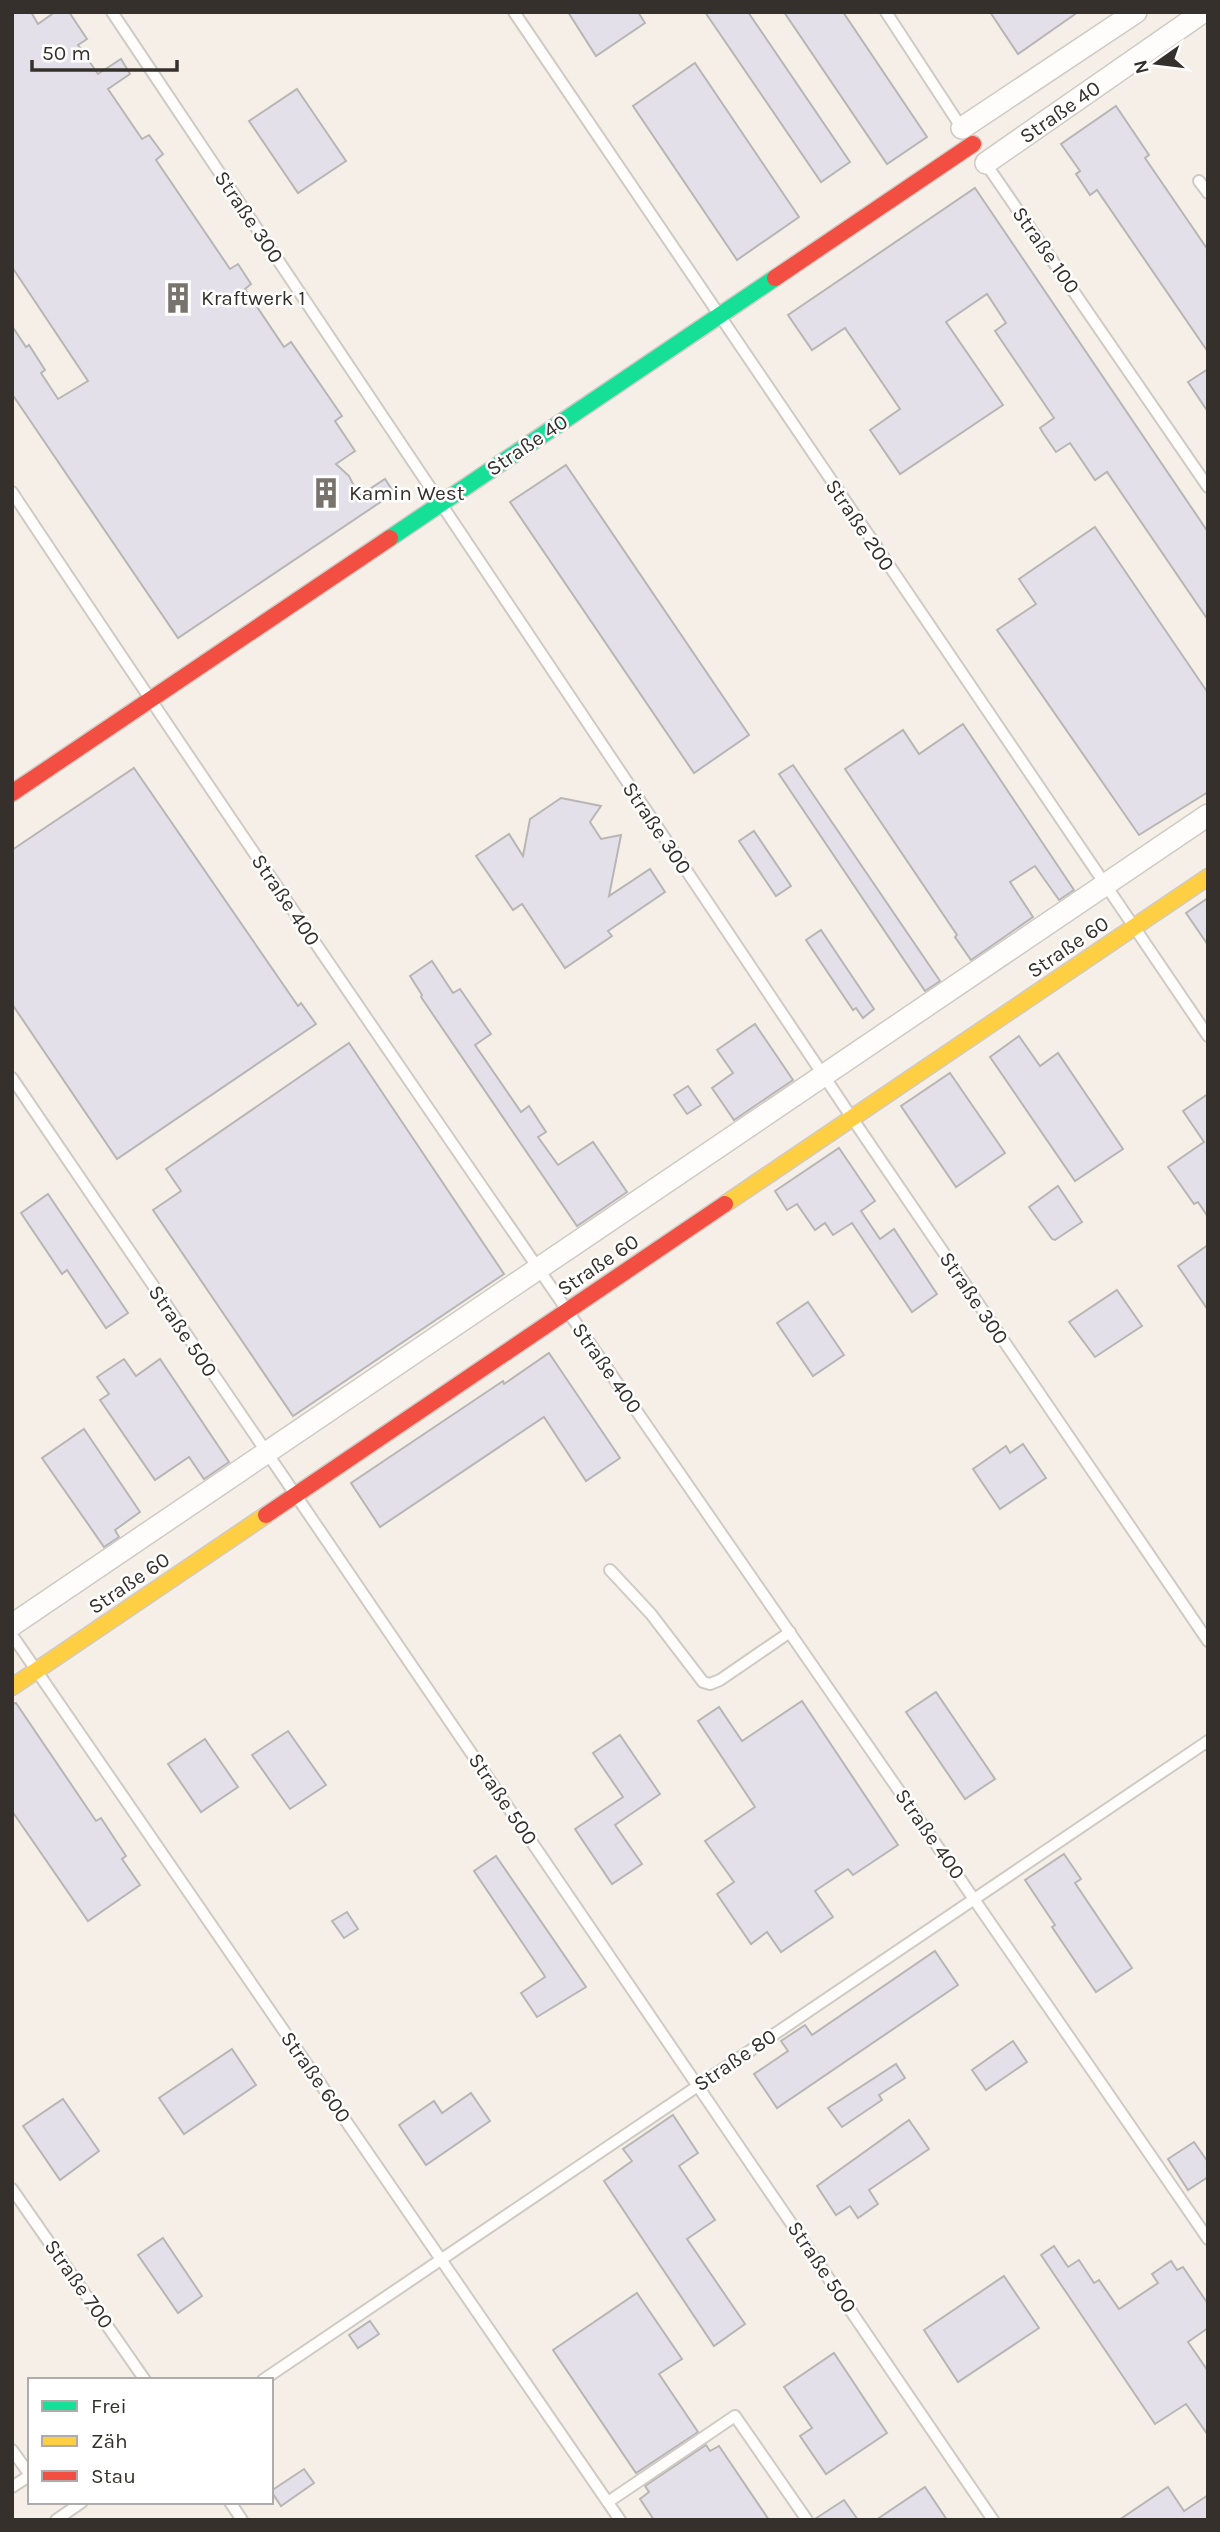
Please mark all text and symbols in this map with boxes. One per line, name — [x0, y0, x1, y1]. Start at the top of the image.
scale bar — [32, 28, 177, 72]
north arrow — [1122, 28, 1192, 98]
text: 50 m — [42, 41, 91, 65]
text: N — [1129, 58, 1154, 76]
street label: Straße 40 — [1015, 76, 1105, 148]
street label: Straße 300 — [209, 166, 289, 268]
street label: Straße 100 — [1007, 202, 1085, 298]
building icon: Kraftwerk 1 — [161, 281, 195, 315]
place label: Kraftwerk 1 — [201, 286, 305, 310]
street label: Straße 40 — [482, 409, 572, 481]
street label: Straße 200 — [821, 475, 899, 575]
building icon: Kamin West — [309, 476, 343, 510]
place label: Kamin West — [349, 481, 465, 505]
street label: Straße 300 — [617, 777, 697, 879]
street label: Straße 400 — [247, 850, 325, 950]
street label: Straße 60 — [1023, 911, 1113, 983]
street label: Straße 60 — [553, 1229, 643, 1301]
street label: Straße 300 — [934, 1247, 1014, 1349]
street label: Straße 500 — [144, 1281, 222, 1381]
street label: Straße 400 — [567, 1318, 647, 1418]
street label: Straße 60 — [84, 1547, 174, 1619]
street label: Straße 500 — [464, 1749, 542, 1849]
street label: Straße 400 — [890, 1784, 970, 1884]
street label: Straße 80 — [689, 2024, 781, 2096]
street label: Straße 600 — [276, 2027, 356, 2127]
street label: Straße 500 — [783, 2217, 861, 2317]
street label: Straße 700 — [40, 2235, 118, 2333]
legend — [28, 2378, 273, 2504]
text: Frei — [91, 2394, 127, 2418]
text: Zäh — [91, 2429, 128, 2453]
text: Stau — [91, 2464, 136, 2488]

